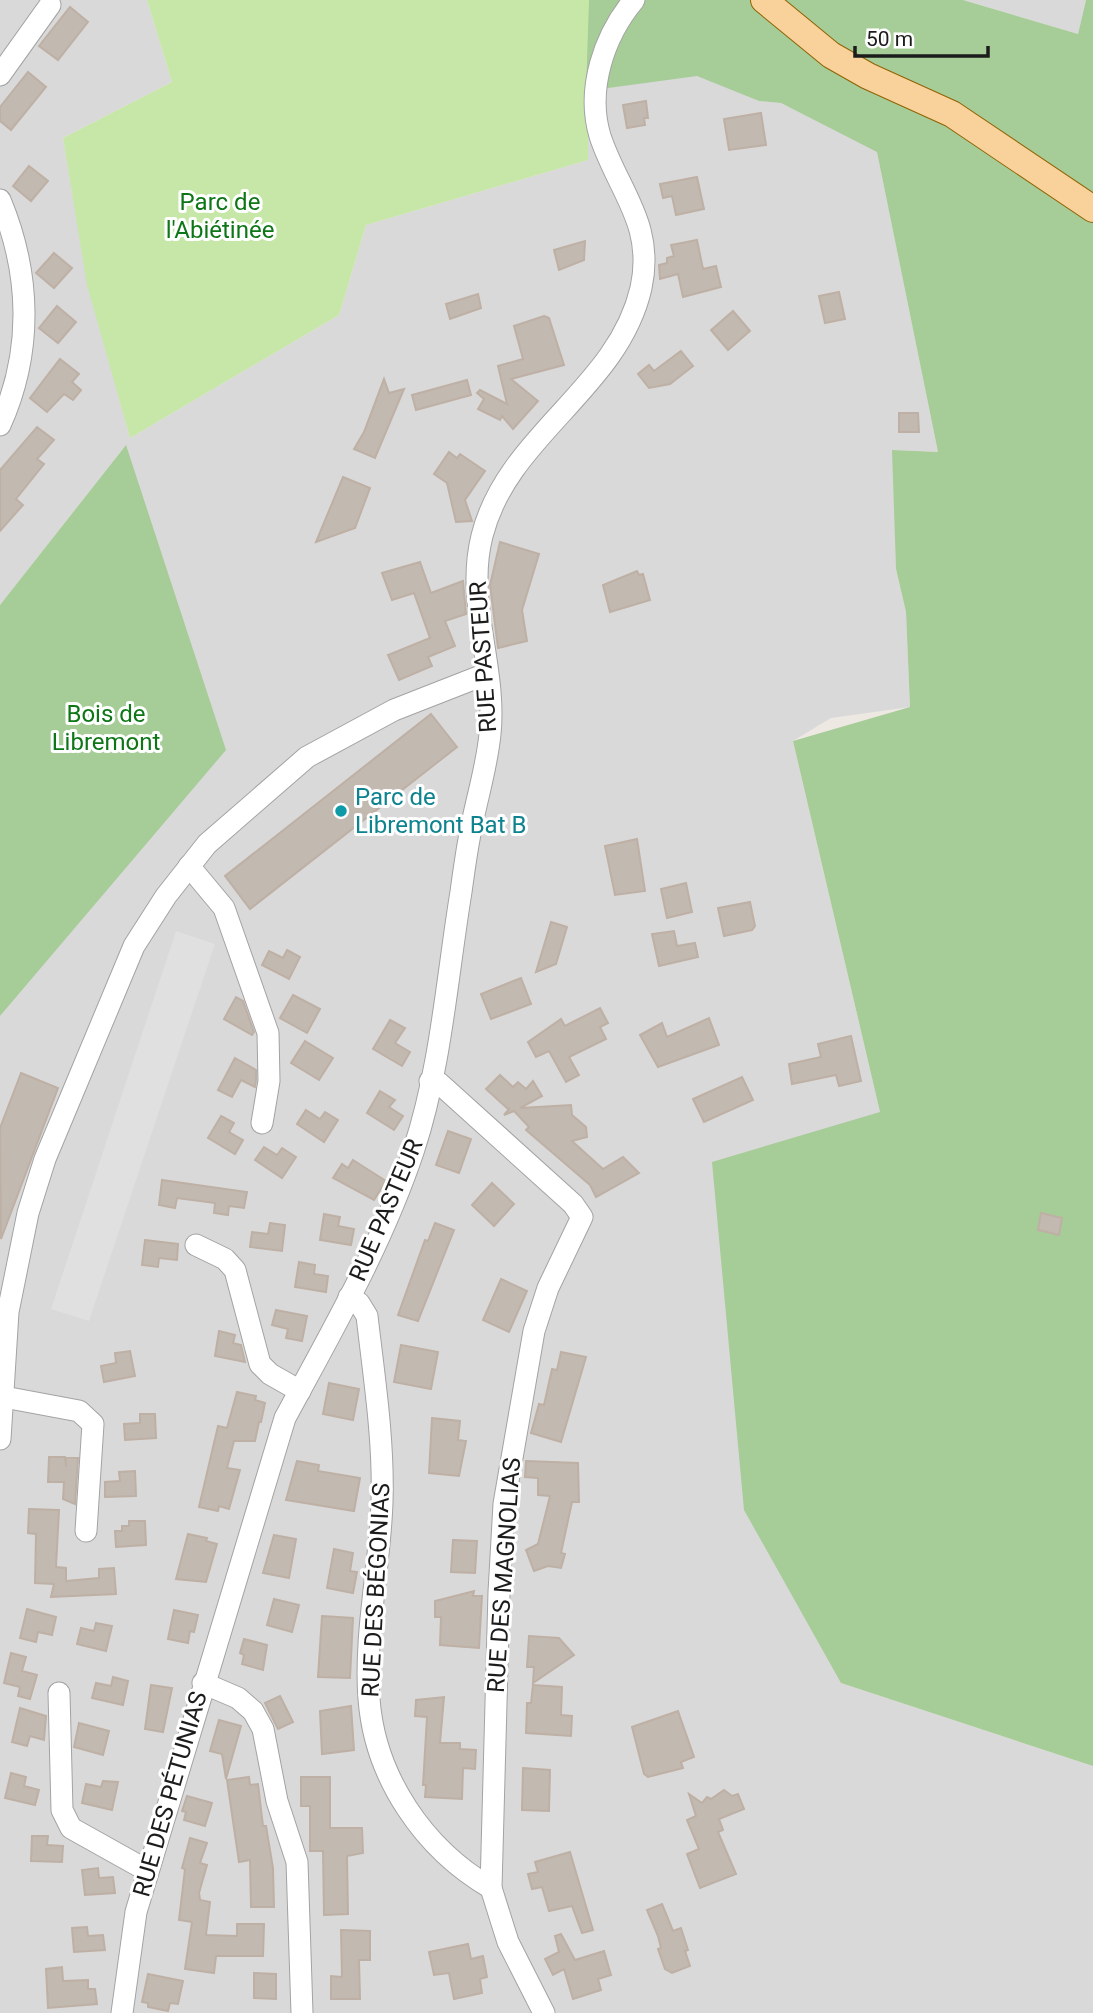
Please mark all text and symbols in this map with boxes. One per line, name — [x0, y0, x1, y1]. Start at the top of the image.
scale bar — [855, 14, 988, 58]
text: 50 m — [866, 27, 913, 51]
park label: Parc de l'Abiétinée — [166, 188, 274, 244]
street label: RUE PASTEUR — [464, 580, 502, 734]
park label: Bois de Libremont — [52, 700, 161, 756]
place label: Parc de Libremont Bat B — [355, 783, 526, 839]
marker: Parc de Libremont Bat B — [333, 803, 349, 819]
street label: RUE PASTEUR — [343, 1135, 429, 1285]
street label: RUE DES MAGNOLIAS — [482, 1456, 526, 1694]
street label: RUE DES BÉGONIAS — [356, 1482, 396, 1698]
street label: RUE DES PÉTUNIAS — [127, 1688, 213, 1900]

